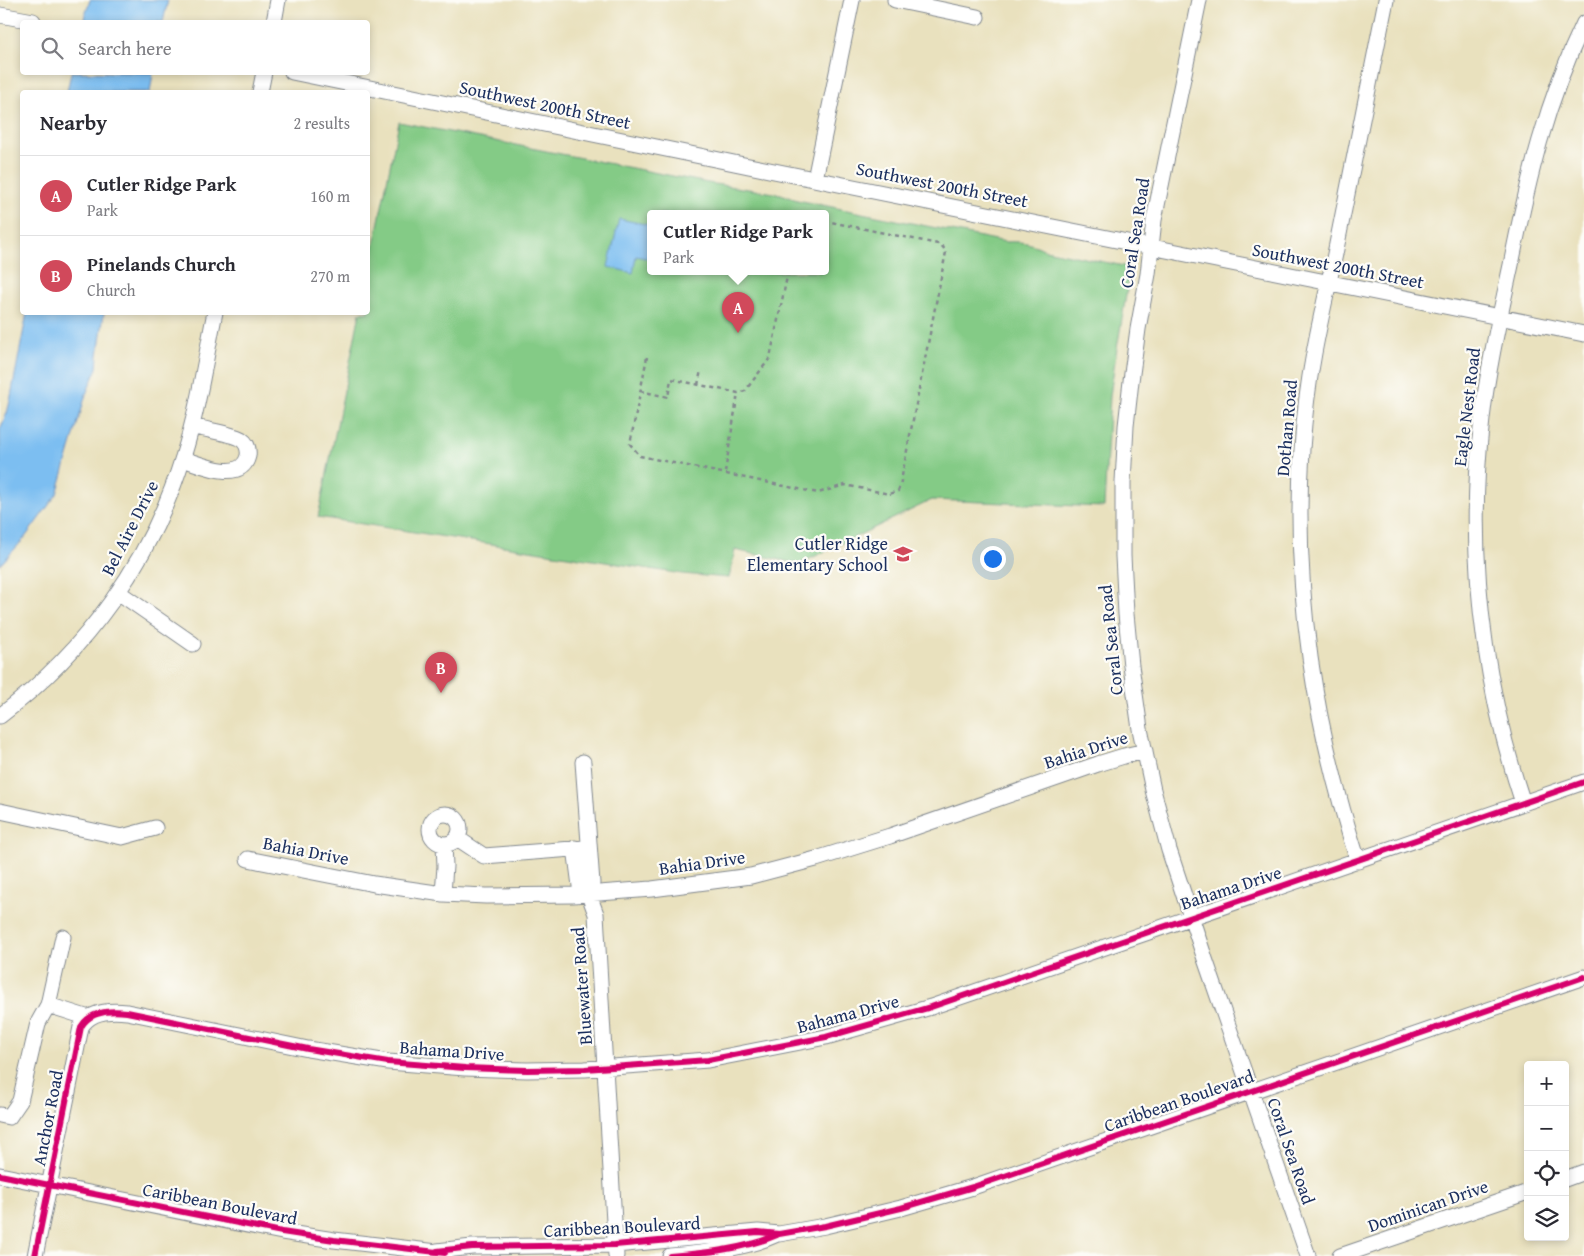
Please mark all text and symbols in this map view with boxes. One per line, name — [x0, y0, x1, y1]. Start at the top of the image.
search box — [20, 20, 370, 75]
icon: search — [38, 34, 66, 62]
text: Search here — [78, 34, 172, 62]
street label: Southwest 200th Street — [457, 73, 634, 136]
text: Nearby — [40, 107, 107, 138]
text: 2 results — [293, 111, 350, 135]
street label: Southwest 200th Street — [854, 155, 1031, 215]
text: Cutler Ridge Park — [87, 170, 236, 198]
street label: Coral Sea Road — [1112, 176, 1157, 290]
text: A — [51, 184, 61, 208]
text: 160 m — [310, 184, 350, 208]
text: Park — [87, 198, 118, 222]
popup — [647, 210, 829, 275]
text: Cutler Ridge Park — [663, 217, 813, 245]
street label: Southwest 200th Street — [1250, 236, 1427, 296]
text: Park — [663, 245, 694, 269]
text: Pinelands Church — [87, 250, 236, 278]
text: B — [51, 264, 61, 288]
text: 270 m — [310, 264, 350, 288]
text: Church — [87, 278, 136, 302]
pin: A — [722, 292, 754, 333]
street label: Eagle Nest Road — [1446, 346, 1487, 468]
street label: Dothan Road — [1269, 378, 1304, 477]
street label: Bel Aire Drive — [94, 475, 165, 580]
place label: Cutler Ridge Elementary School — [747, 530, 888, 578]
school or university icon: Cutler Ridge Elementary School — [892, 543, 914, 565]
your location — [980, 546, 1006, 572]
street label: Coral Sea Road — [1091, 583, 1130, 697]
pin: B — [425, 652, 457, 693]
street label: Bahia Drive — [1040, 723, 1131, 776]
street label: Bahia Drive — [261, 829, 351, 872]
street label: Bahia Drive — [657, 843, 747, 882]
street label: Bahama Drive — [1177, 858, 1285, 917]
street label: Bluewater Road — [564, 926, 599, 1046]
street label: Bahama Drive — [794, 987, 902, 1040]
street label: Bahama Drive — [399, 1033, 505, 1068]
map controls — [1524, 1061, 1569, 1241]
button: + — [1524, 1061, 1569, 1106]
street label: Caribbean Boulevard — [1100, 1062, 1258, 1139]
street label: Anchor Road — [25, 1067, 70, 1168]
street label: Coral Sea Road — [1261, 1094, 1322, 1208]
button: − — [1524, 1106, 1569, 1151]
button: locate — [1524, 1151, 1569, 1196]
street label: Dominican Drive — [1364, 1172, 1492, 1239]
street label: Caribbean Boulevard — [140, 1175, 300, 1232]
button: layers — [1524, 1196, 1569, 1241]
street label: Caribbean Boulevard — [543, 1209, 701, 1244]

